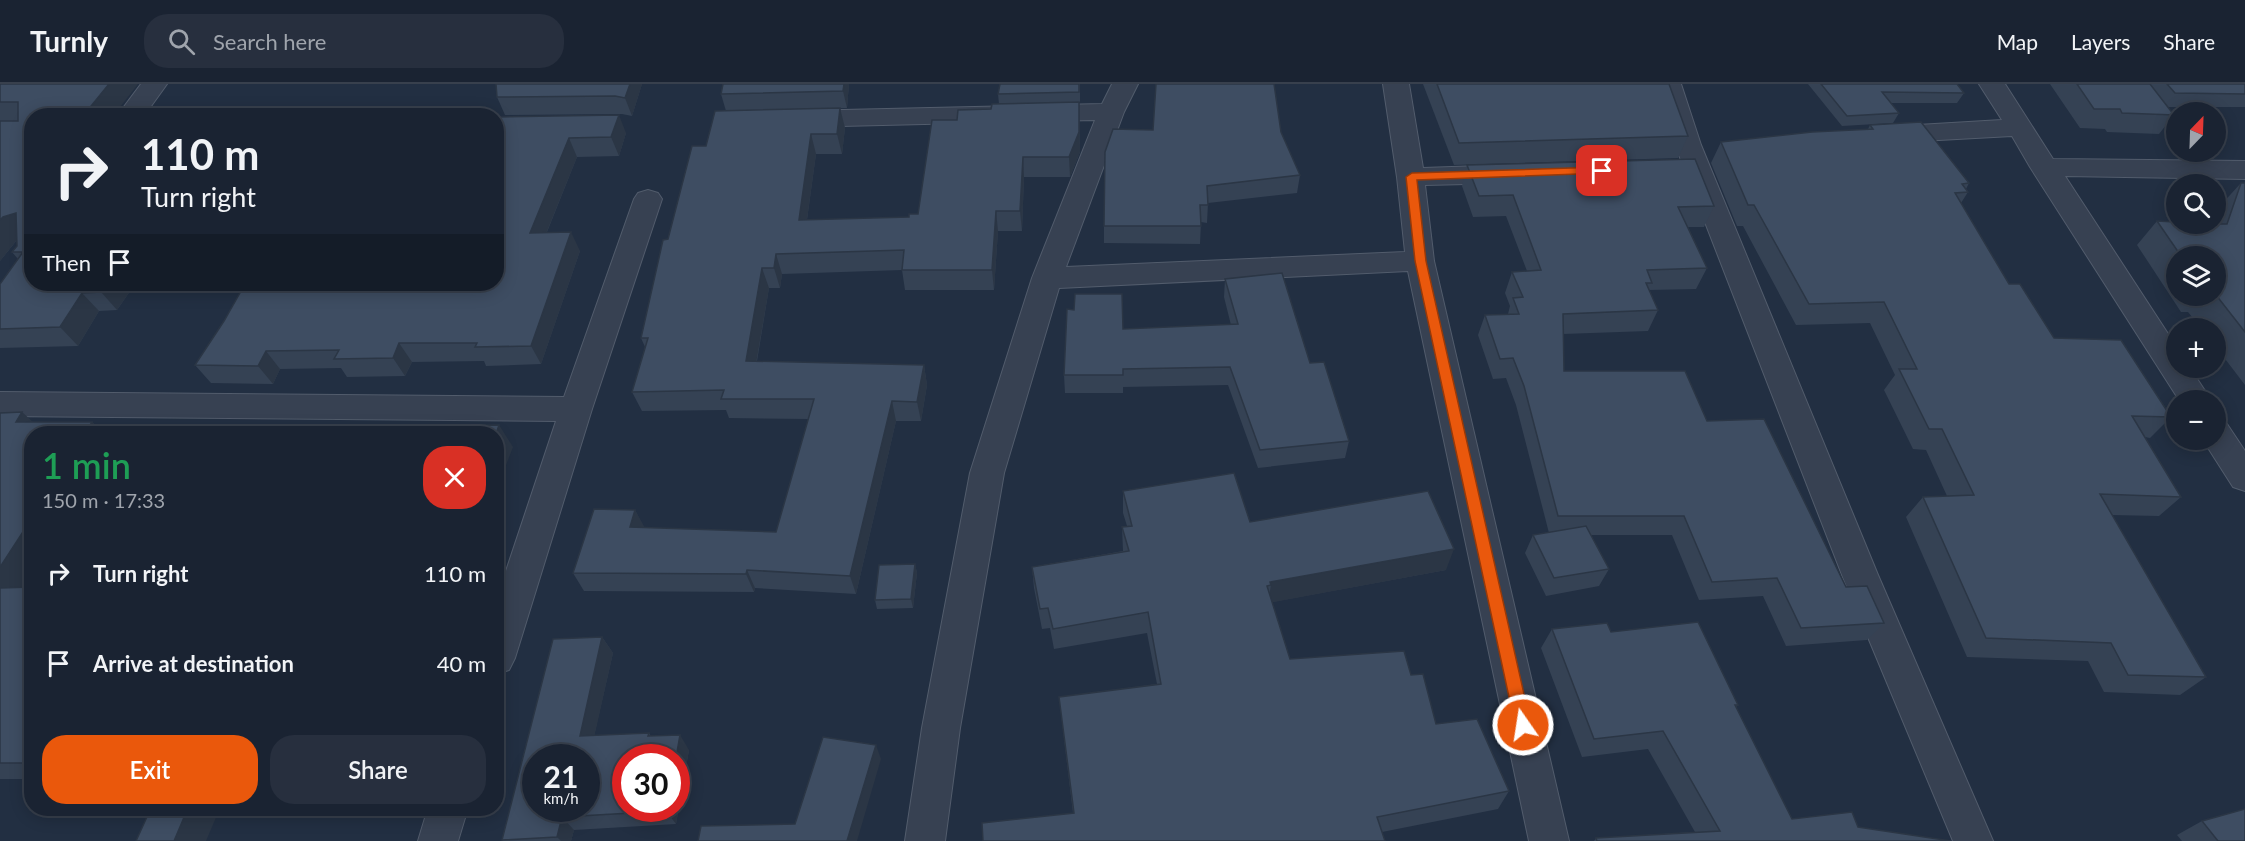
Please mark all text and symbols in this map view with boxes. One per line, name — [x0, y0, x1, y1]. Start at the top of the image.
search box — [144, 14, 564, 68]
text: Turnly — [30, 24, 108, 58]
icon: search — [165, 25, 198, 58]
text: Search here — [213, 28, 326, 55]
text: Map — [1997, 29, 2038, 54]
text: Layers — [2071, 29, 2130, 54]
text: Share — [2163, 29, 2215, 54]
north arrow — [2166, 102, 2226, 162]
map controls — [2166, 102, 2226, 450]
text: 110 m — [141, 129, 259, 179]
icon: right — [42, 132, 120, 210]
pin — [1576, 145, 1627, 196]
icon: arrive — [1585, 154, 1618, 187]
button: search — [2166, 174, 2226, 234]
text: Turn right — [141, 180, 256, 213]
icon: arrive — [103, 246, 136, 279]
button: layers — [2166, 246, 2226, 306]
text: Then — [42, 249, 91, 276]
button: + — [2166, 318, 2226, 378]
button: − — [2166, 390, 2226, 450]
text: 1 min — [42, 443, 131, 487]
button: close — [423, 446, 486, 509]
text: 150 m · 17:33 — [42, 488, 165, 512]
icon: right — [42, 557, 75, 590]
text: Turn right — [93, 560, 188, 587]
text: 110 m — [424, 560, 486, 587]
icon: arrive — [42, 647, 75, 680]
text: Arrive at destination — [93, 650, 294, 677]
text: 40 m — [437, 650, 486, 677]
position arrow — [1491, 693, 1555, 757]
button: Exit — [42, 735, 258, 804]
button: Share — [270, 735, 486, 804]
speed limit sign: 30 — [612, 744, 690, 822]
text: 21 — [544, 758, 578, 794]
text: km/h — [543, 789, 579, 807]

